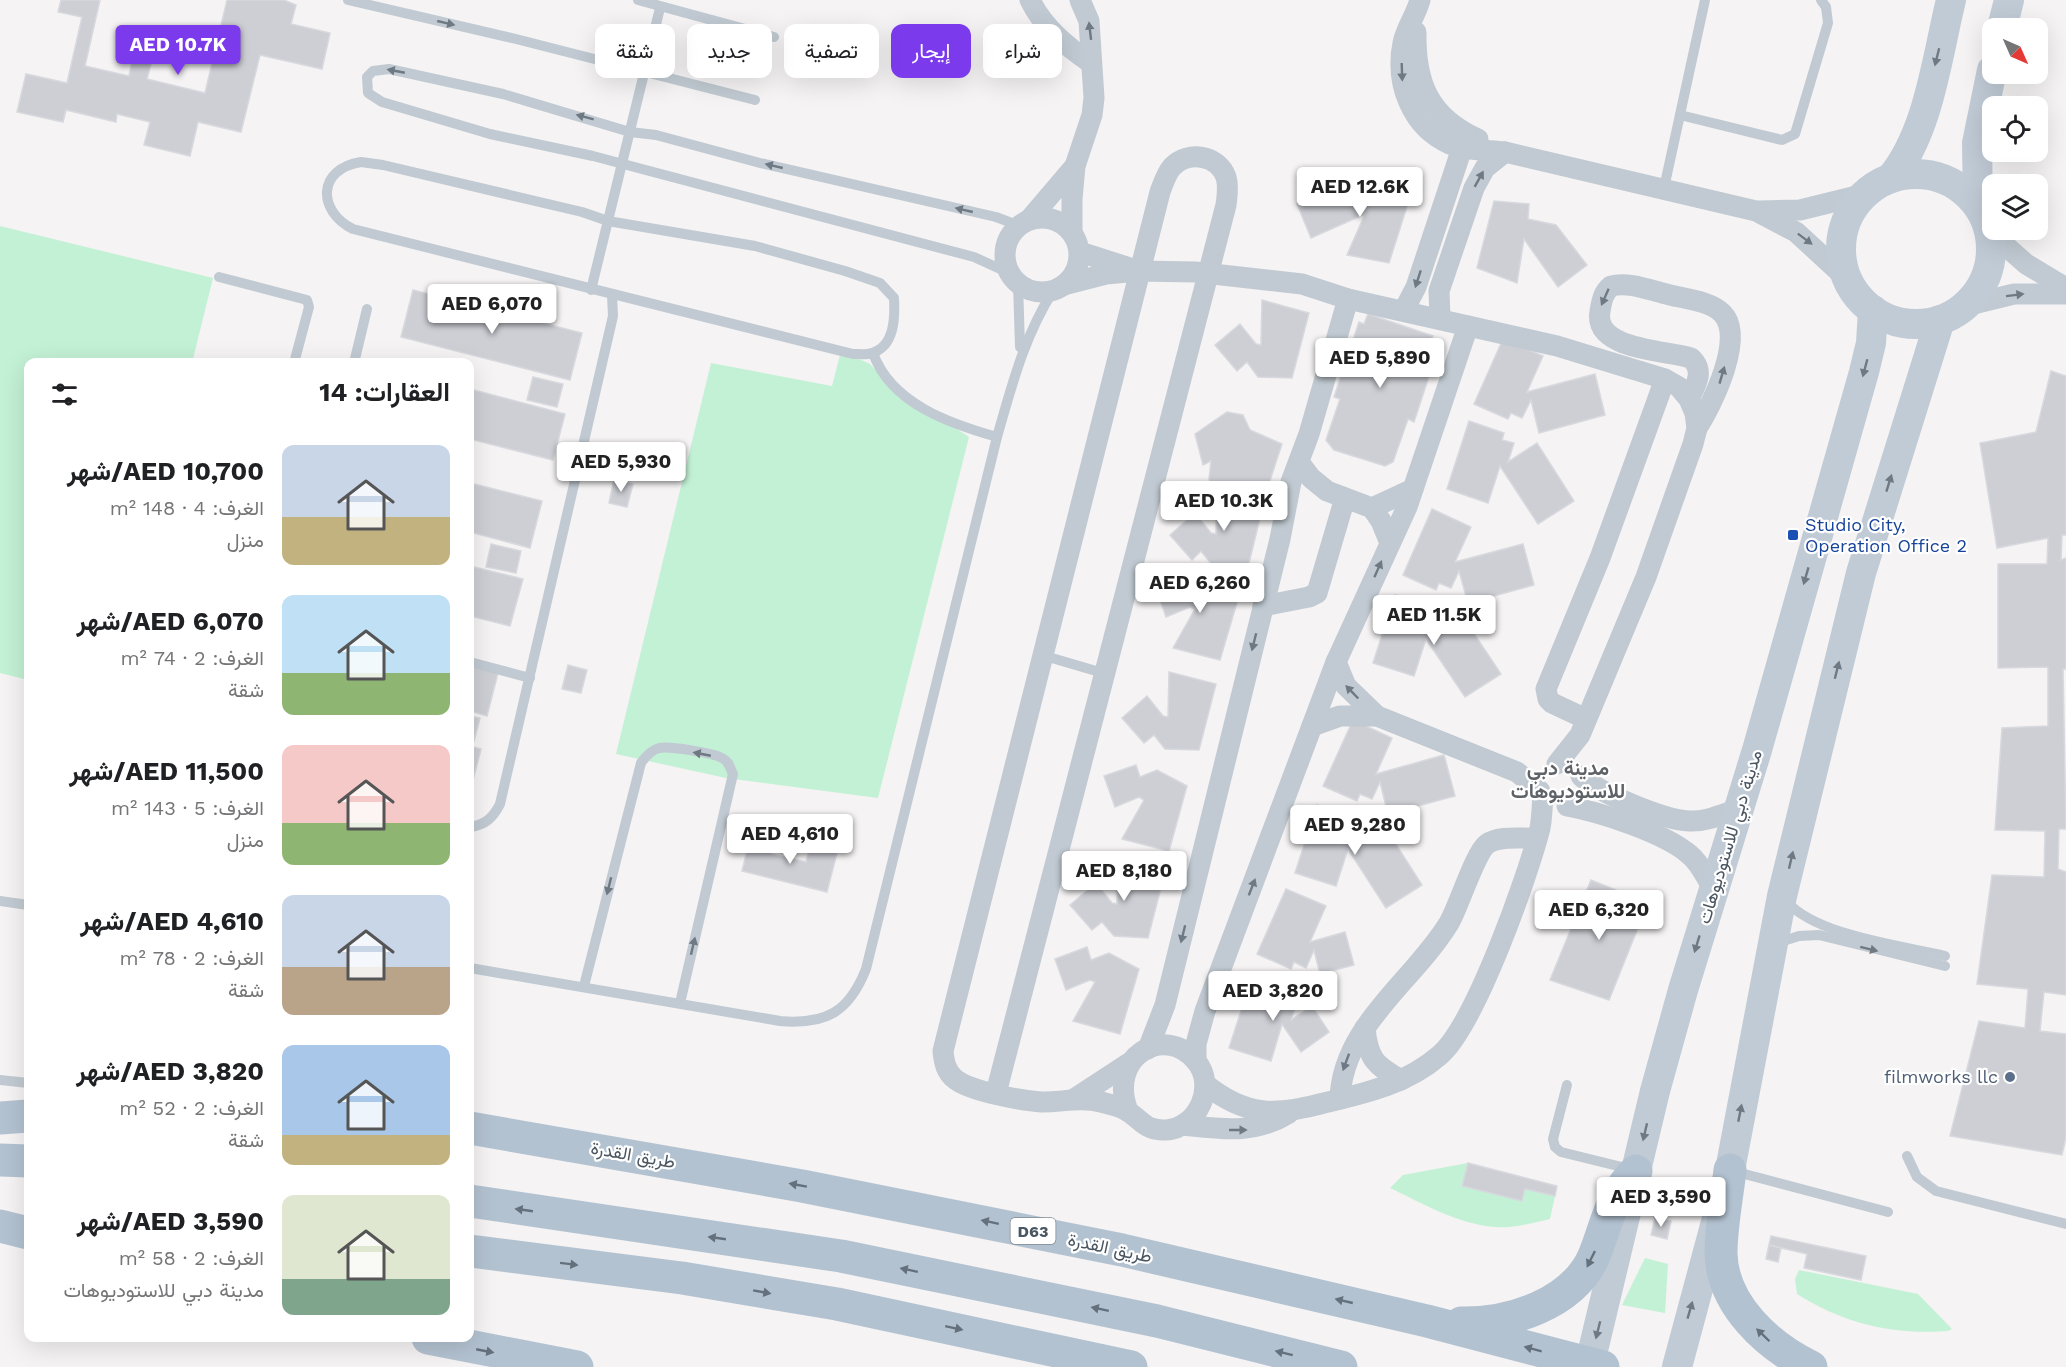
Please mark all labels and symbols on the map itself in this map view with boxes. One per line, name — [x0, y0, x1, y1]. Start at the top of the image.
north arrow — [1982, 18, 2048, 84]
one-way arrow — [437, 19, 456, 28]
one-way arrow — [1085, 21, 1094, 40]
pin: AED 10.7K — [109, 25, 247, 76]
one-way arrow — [1932, 48, 1942, 66]
one-way arrow — [1397, 62, 1406, 81]
one-way arrow — [387, 65, 405, 75]
one-way arrow — [576, 112, 594, 121]
one-way arrow — [764, 161, 783, 170]
pin: AED 12.6K — [1291, 167, 1429, 218]
one-way arrow — [1474, 170, 1484, 187]
one-way arrow — [954, 204, 973, 214]
one-way arrow — [1797, 233, 1812, 245]
one-way arrow — [1413, 271, 1423, 289]
pin: AED 6,070 — [423, 284, 561, 335]
one-way arrow — [1600, 288, 1610, 306]
one-way arrow — [2005, 290, 2024, 299]
pin: AED 5,890 — [1311, 338, 1449, 389]
one-way arrow — [1860, 359, 1869, 377]
one-way arrow — [1718, 366, 1727, 384]
pin: AED 5,930 — [552, 442, 690, 493]
one-way arrow — [1885, 474, 1894, 492]
pin: AED 10.3K — [1155, 481, 1293, 532]
place label: Studio City, Operation Office 2 — [1805, 514, 1967, 556]
marker: Studio City, Operation Office 2 — [1786, 528, 1800, 542]
one-way arrow — [1373, 560, 1382, 577]
pin: AED 6,260 — [1131, 563, 1269, 614]
one-way arrow — [1801, 567, 1811, 585]
pin: AED 11.5K — [1365, 595, 1503, 646]
one-way arrow — [1249, 633, 1259, 651]
one-way arrow — [1833, 661, 1843, 680]
one-way arrow — [1346, 685, 1360, 699]
street label: مدينة دبي للاستوديوهات — [1693, 747, 1771, 928]
one-way arrow — [693, 749, 712, 758]
district label: مدينة دبي للاستوديوهات — [1511, 756, 1625, 804]
pin: AED 9,280 — [1286, 805, 1424, 856]
pin: AED 4,610 — [721, 814, 859, 865]
pin: AED 8,180 — [1055, 851, 1193, 902]
one-way arrow — [1786, 851, 1796, 869]
one-way arrow — [604, 876, 614, 895]
one-way arrow — [1247, 877, 1257, 895]
pin: AED 6,320 — [1530, 890, 1668, 941]
one-way arrow — [1177, 924, 1187, 943]
one-way arrow — [1692, 935, 1701, 953]
one-way arrow — [689, 937, 699, 955]
one-way arrow — [1859, 944, 1878, 954]
pin: AED 3,820 — [1204, 971, 1342, 1022]
one-way arrow — [1341, 1053, 1350, 1071]
place label: filmworks llc — [1884, 1066, 1998, 1087]
marker: filmworks llc — [2003, 1070, 2017, 1084]
one-way arrow — [1736, 1103, 1745, 1122]
one-way arrow — [1640, 1123, 1650, 1141]
one-way arrow — [1228, 1125, 1247, 1135]
street label: طريق القدرة — [589, 1137, 677, 1173]
pin: AED 3,590 — [1592, 1177, 1730, 1228]
one-way arrow — [789, 1180, 808, 1189]
one-way arrow — [514, 1205, 533, 1214]
one-way arrow — [980, 1217, 999, 1226]
road number: D63 — [1010, 1218, 1056, 1244]
street label: طريق القدرة — [1066, 1228, 1154, 1268]
one-way arrow — [707, 1234, 726, 1243]
one-way arrow — [1586, 1251, 1596, 1268]
one-way arrow — [560, 1259, 579, 1268]
one-way arrow — [899, 1265, 918, 1274]
one-way arrow — [753, 1287, 772, 1296]
one-way arrow — [1335, 1295, 1353, 1305]
one-way arrow — [1686, 1301, 1696, 1319]
one-way arrow — [1090, 1304, 1109, 1313]
one-way arrow — [1592, 1321, 1602, 1339]
one-way arrow — [944, 1324, 963, 1334]
one-way arrow — [1757, 1328, 1771, 1342]
one-way arrow — [1524, 1344, 1542, 1353]
one-way arrow — [476, 1347, 495, 1356]
one-way arrow — [1275, 1347, 1293, 1357]

